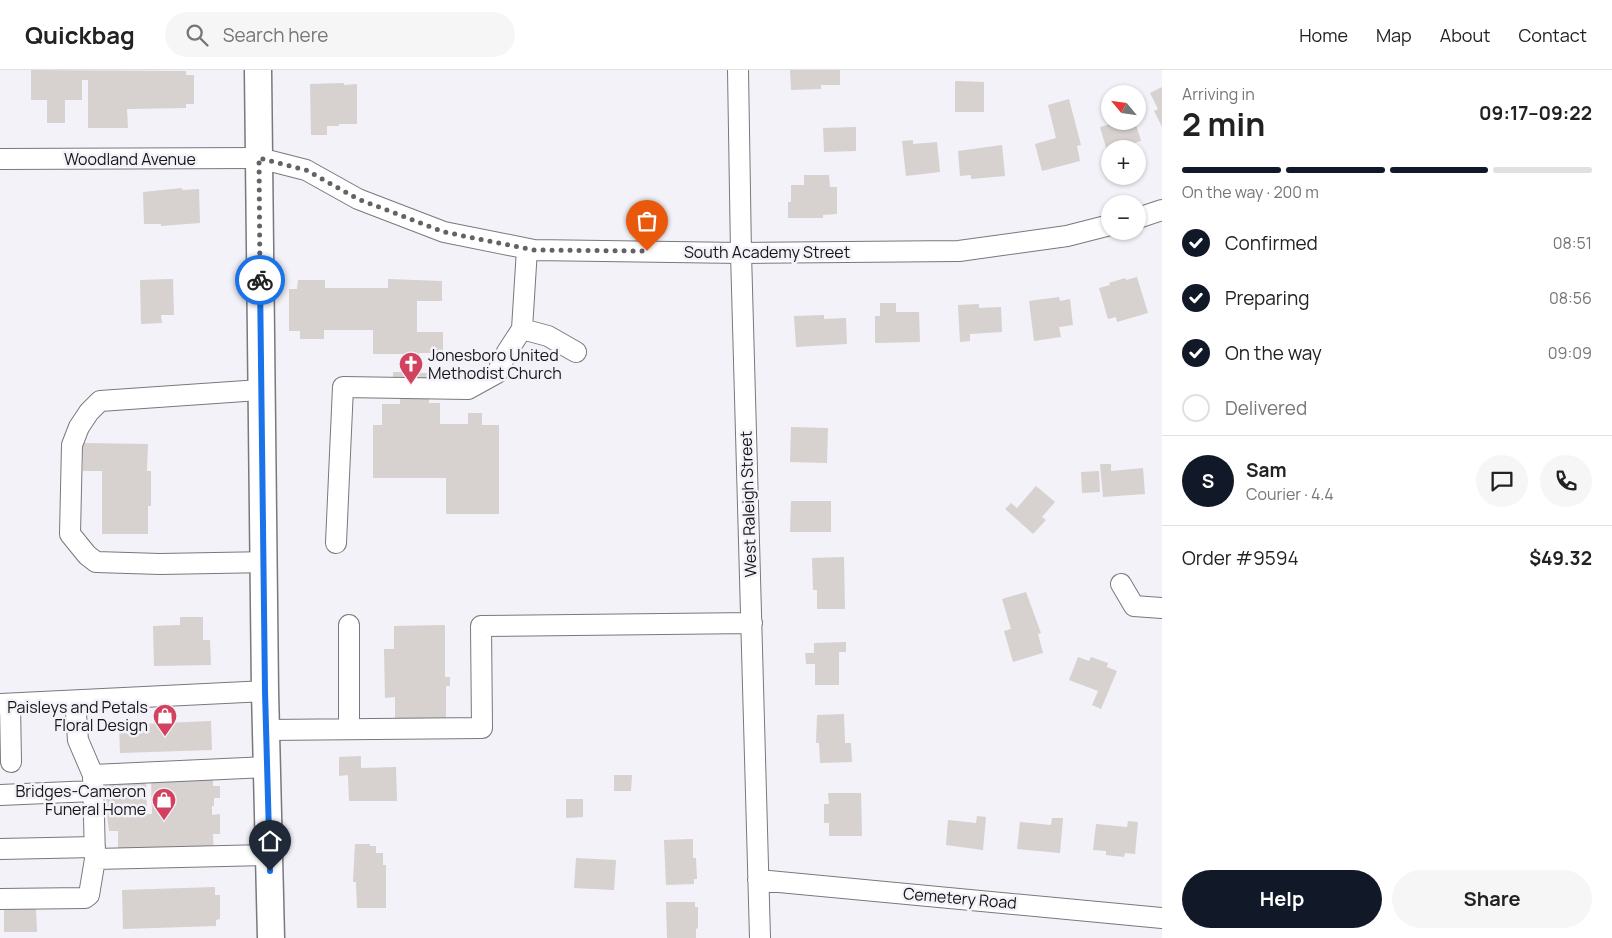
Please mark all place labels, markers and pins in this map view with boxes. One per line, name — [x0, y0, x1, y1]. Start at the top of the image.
pin — [626, 200, 668, 251]
place label: Jonesboro United Methodist Church — [428, 344, 562, 384]
church icon: Jonesboro United Methodist Church — [398, 351, 424, 385]
place label: Paisleys and Petals Floral Design — [7, 696, 148, 736]
shop icon: Paisleys and Petals Floral Design — [152, 703, 178, 737]
place label: Bridges-Cameron Funeral Home — [15, 780, 146, 820]
shop icon: Bridges-Cameron Funeral Home — [151, 787, 177, 821]
pin — [249, 820, 291, 871]

